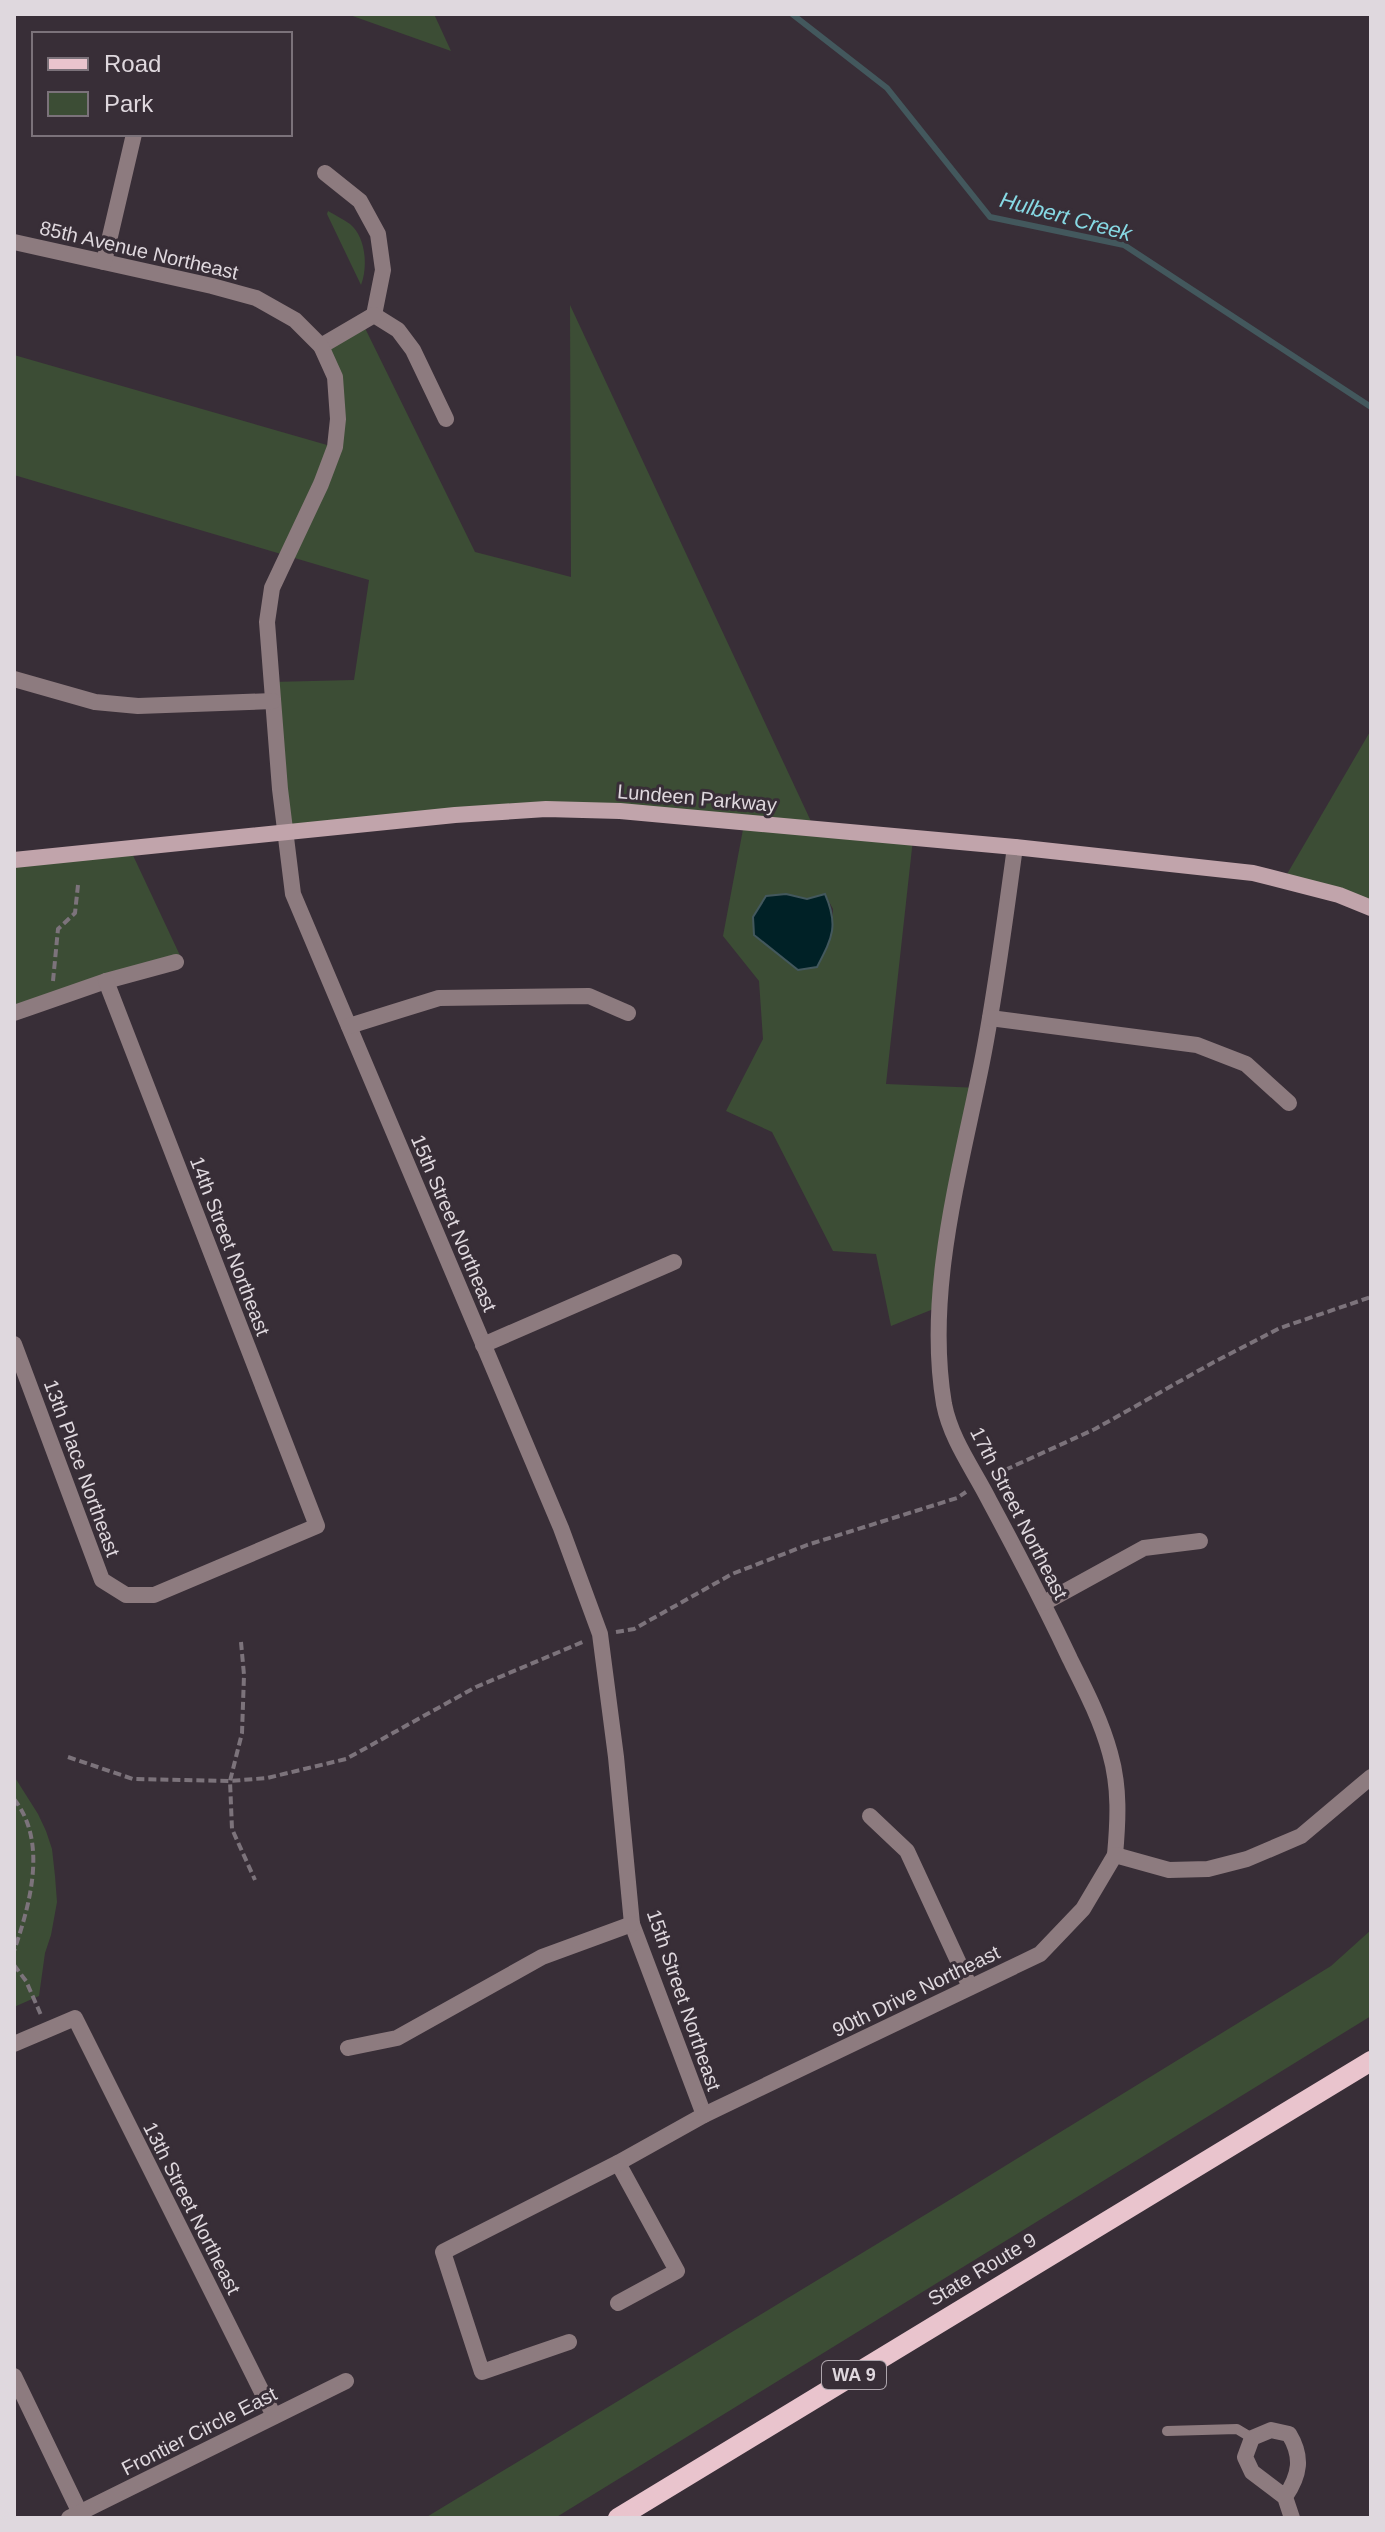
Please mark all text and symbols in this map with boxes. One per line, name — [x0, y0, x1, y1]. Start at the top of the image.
legend — [32, 32, 292, 136]
text: Road — [104, 50, 161, 77]
text: Park — [104, 90, 154, 117]
water label: Hulbert Creek — [997, 187, 1136, 246]
street label: 85th Avenue Northeast — [38, 216, 241, 284]
street label: Lundeen Parkway — [616, 780, 778, 816]
street label: 15th Street Northeast — [407, 1131, 501, 1315]
street label: 14th Street Northeast — [186, 1153, 274, 1339]
street label: 13th Place Northeast — [40, 1376, 124, 1560]
street label: 17th Street Northeast — [966, 1423, 1072, 1603]
street label: 15th Street Northeast — [643, 1907, 725, 2094]
street label: 90th Drive Northeast — [829, 1941, 1004, 2041]
street label: 13th Street Northeast — [139, 2118, 245, 2298]
street label: State Route 9 — [924, 2228, 1040, 2310]
road number: WA 9 — [822, 2361, 886, 2389]
street label: Frontier Circle East — [118, 2382, 281, 2480]

